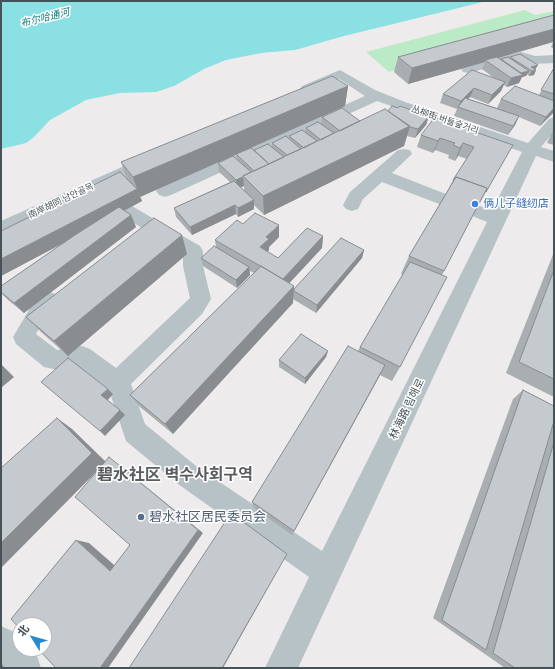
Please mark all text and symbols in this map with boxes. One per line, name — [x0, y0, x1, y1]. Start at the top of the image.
water label: 布尔哈通河 — [19, 6, 71, 30]
street label: 丛柳街 버들숲거리 — [410, 103, 480, 137]
street label: 南岸胡同 남안골목 — [26, 181, 96, 221]
place label: 俩儿子缝纫店 — [483, 197, 549, 211]
marker: 俩儿子缝纫店 — [470, 199, 480, 209]
street label: 林海路 림해로 — [387, 377, 427, 441]
district label: 碧水社区 벽수사회구역 — [97, 465, 253, 485]
place label: 碧水社区居民委员会 — [149, 509, 266, 525]
marker: 碧水社区居民委员会 — [136, 512, 146, 522]
north arrow — [12, 617, 52, 657]
text: 北 — [14, 622, 32, 639]

